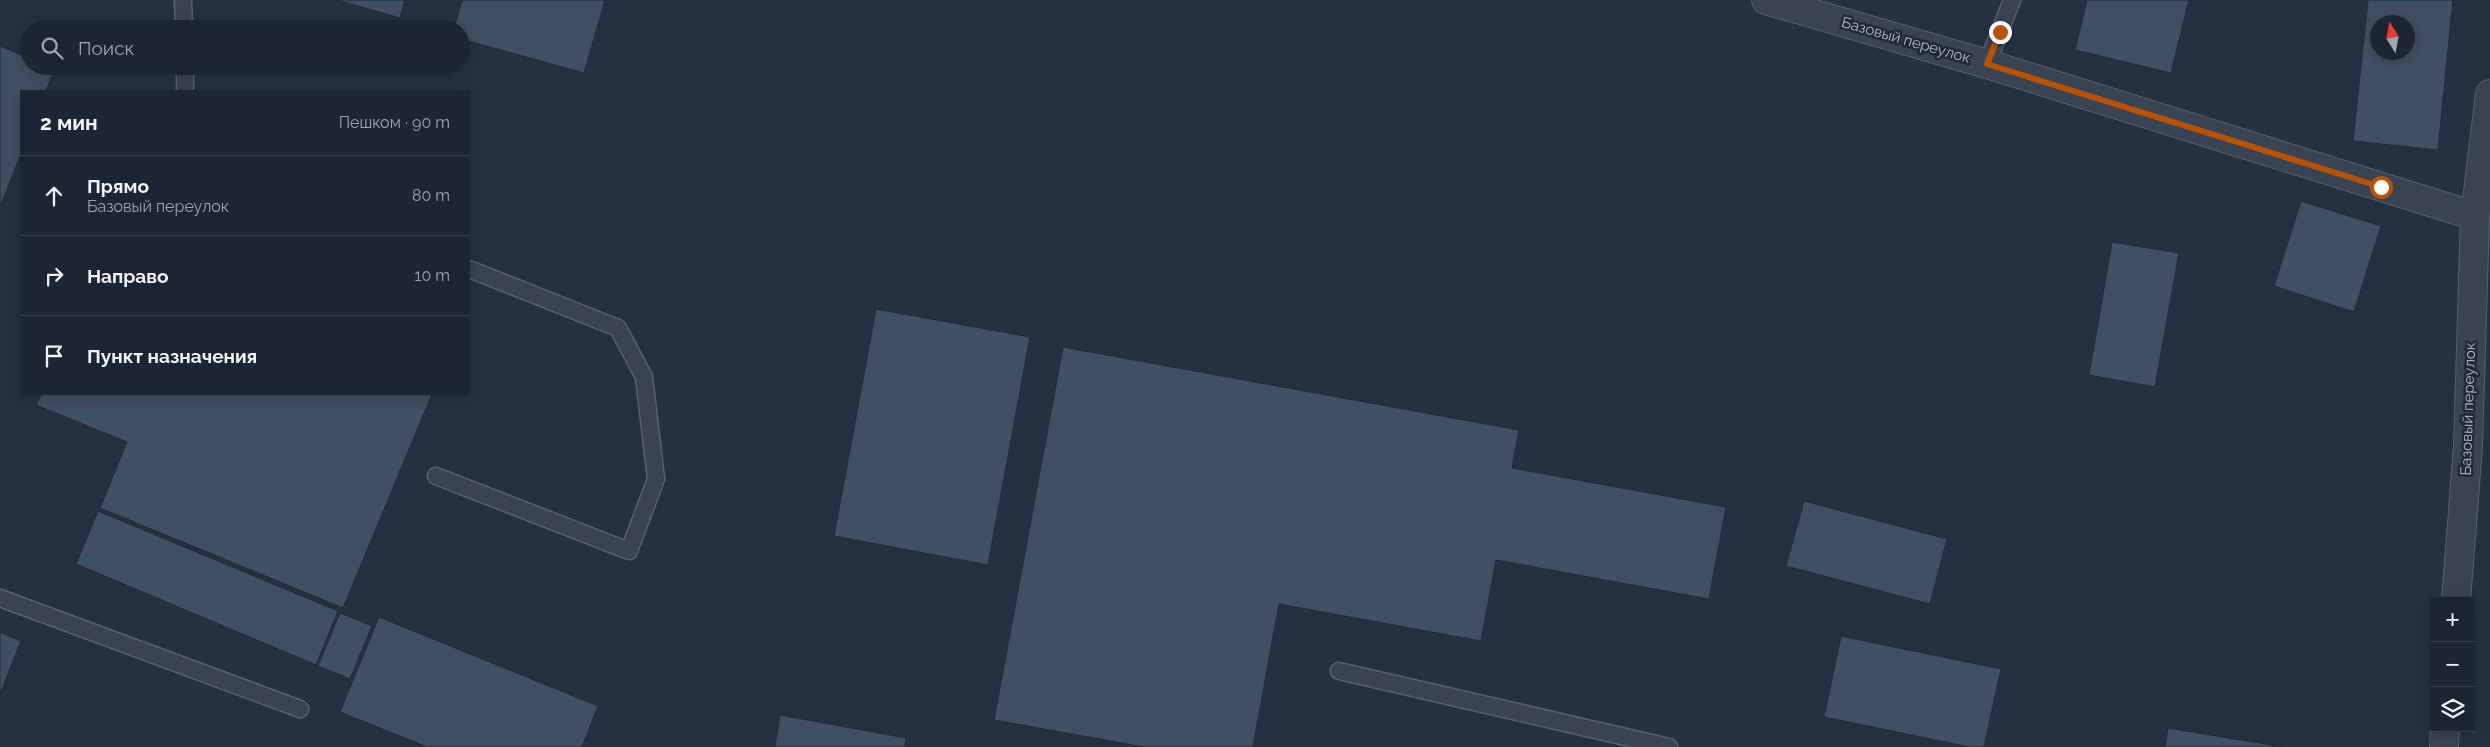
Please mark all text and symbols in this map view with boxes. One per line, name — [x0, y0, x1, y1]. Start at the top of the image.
street label: Базовый переулок — [1839, 13, 1973, 67]
north arrow — [2370, 15, 2415, 60]
search box — [20, 20, 470, 75]
route end — [1989, 21, 2012, 44]
icon: search — [38, 34, 66, 62]
text: Поиск — [78, 37, 134, 59]
text: 2 мин — [40, 110, 98, 135]
text: Пешком · 90 m — [339, 113, 450, 132]
text: Прямо — [87, 175, 149, 197]
route start — [2370, 176, 2393, 199]
icon: ahead — [40, 182, 68, 210]
text: 80 m — [412, 186, 450, 205]
text: Базовый переулок — [87, 197, 229, 216]
icon: right — [40, 262, 68, 290]
text: Направо — [87, 265, 168, 287]
text: 10 m — [415, 266, 450, 285]
icon: arrive — [40, 342, 68, 370]
street label: Базовый переулок — [2457, 342, 2479, 476]
text: Пункт назначения — [87, 345, 257, 367]
map controls — [2430, 597, 2475, 732]
button: + — [2430, 597, 2475, 642]
button: − — [2430, 642, 2475, 687]
button: layers — [2430, 687, 2475, 732]

